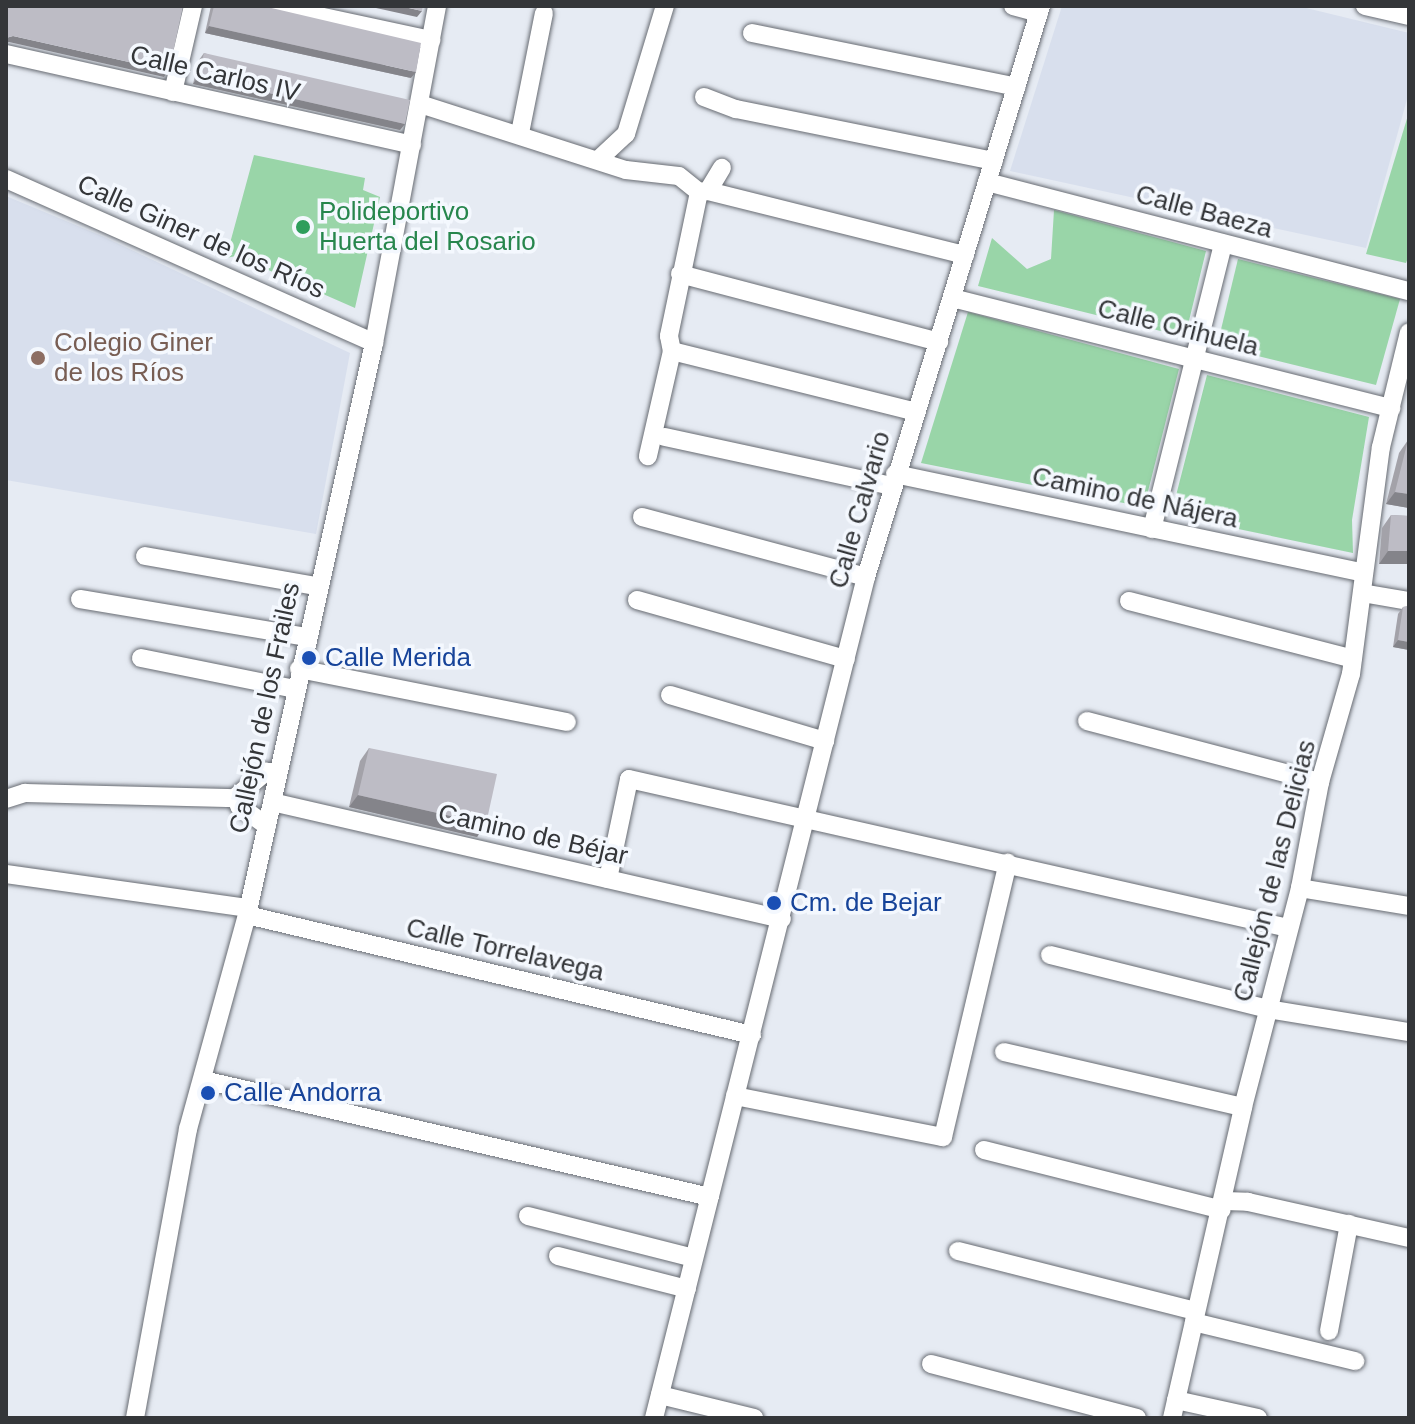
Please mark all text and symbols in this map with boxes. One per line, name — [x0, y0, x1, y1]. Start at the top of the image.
street label: Calle Carlos IV — [127, 39, 303, 109]
street label: Calle Giner de los Ríos — [73, 168, 329, 306]
street label: Calle Baeza — [1132, 179, 1276, 245]
place label: Polideportivo Huerta del Rosario — [319, 196, 536, 258]
marker: Polideportivo Huerta del Rosario — [294, 218, 312, 236]
street label: Calle Orihuela — [1094, 293, 1262, 363]
place label: Colegio Giner de los Ríos — [54, 327, 213, 388]
marker: Colegio Giner de los Ríos — [29, 349, 47, 367]
street label: Calle Calvario — [823, 428, 897, 592]
street label: Camino de Nájera — [1029, 461, 1241, 535]
street label: Callejón de los Frailes — [223, 580, 307, 836]
place label: Calle Merida — [325, 642, 471, 674]
marker: Calle Merida — [300, 649, 318, 667]
street label: Callejón de las Delicias — [1227, 737, 1323, 1005]
street label: Camino de Béjar — [435, 798, 631, 872]
place label: Cm. de Bejar — [790, 887, 942, 919]
marker: Cm. de Bejar — [765, 894, 783, 912]
street label: Calle Torrelavega — [403, 912, 607, 988]
place label: Calle Andorra — [224, 1077, 383, 1109]
marker: Calle Andorra — [199, 1084, 217, 1102]

